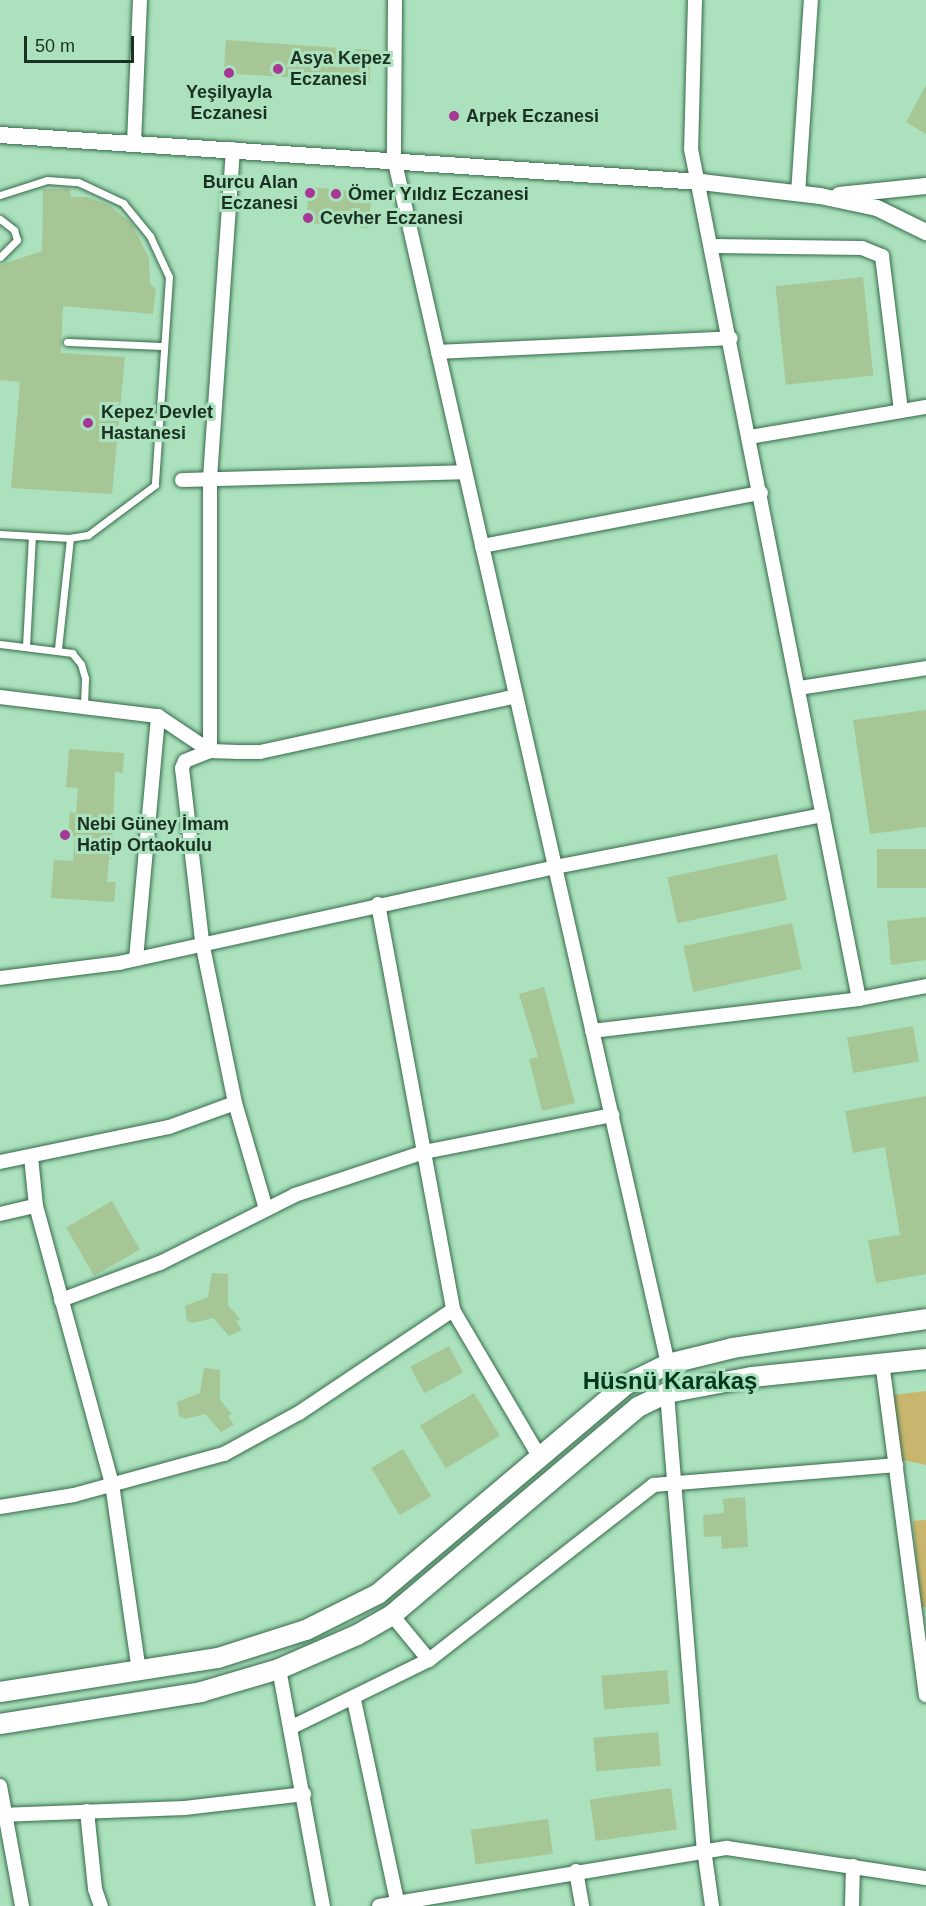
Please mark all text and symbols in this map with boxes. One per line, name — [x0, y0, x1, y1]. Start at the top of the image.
scale bar — [27, 24, 136, 62]
text: 50 m — [35, 36, 75, 56]
place label: Asya Kepez Eczanesi — [290, 48, 391, 90]
marker: Asya Kepez Eczanesi — [271, 62, 285, 76]
marker: Yeşilyayla Eczanesi — [222, 66, 236, 80]
place label: Yeşilyayla Eczanesi — [186, 82, 272, 124]
place label: Arpek Eczanesi — [466, 105, 599, 127]
marker: Arpek Eczanesi — [447, 109, 461, 123]
place label: Burcu Alan Eczanesi — [202, 172, 298, 214]
place label: Ömer Yıldız Eczanesi — [348, 183, 529, 205]
marker: Burcu Alan Eczanesi — [303, 186, 317, 200]
marker: Ömer Yıldız Eczanesi — [329, 187, 343, 201]
place label: Cevher Eczanesi — [320, 207, 463, 229]
marker: Cevher Eczanesi — [301, 211, 315, 225]
place label: Kepez Devlet Hastanesi — [101, 402, 213, 444]
marker: Kepez Devlet Hastanesi — [79, 414, 97, 432]
place label: Nebi Güney İmam Hatip Ortaokulu — [77, 814, 229, 856]
marker: Nebi Güney İmam Hatip Ortaokulu — [58, 828, 72, 842]
district label: Hüsnü Karakaş — [583, 1367, 757, 1395]

